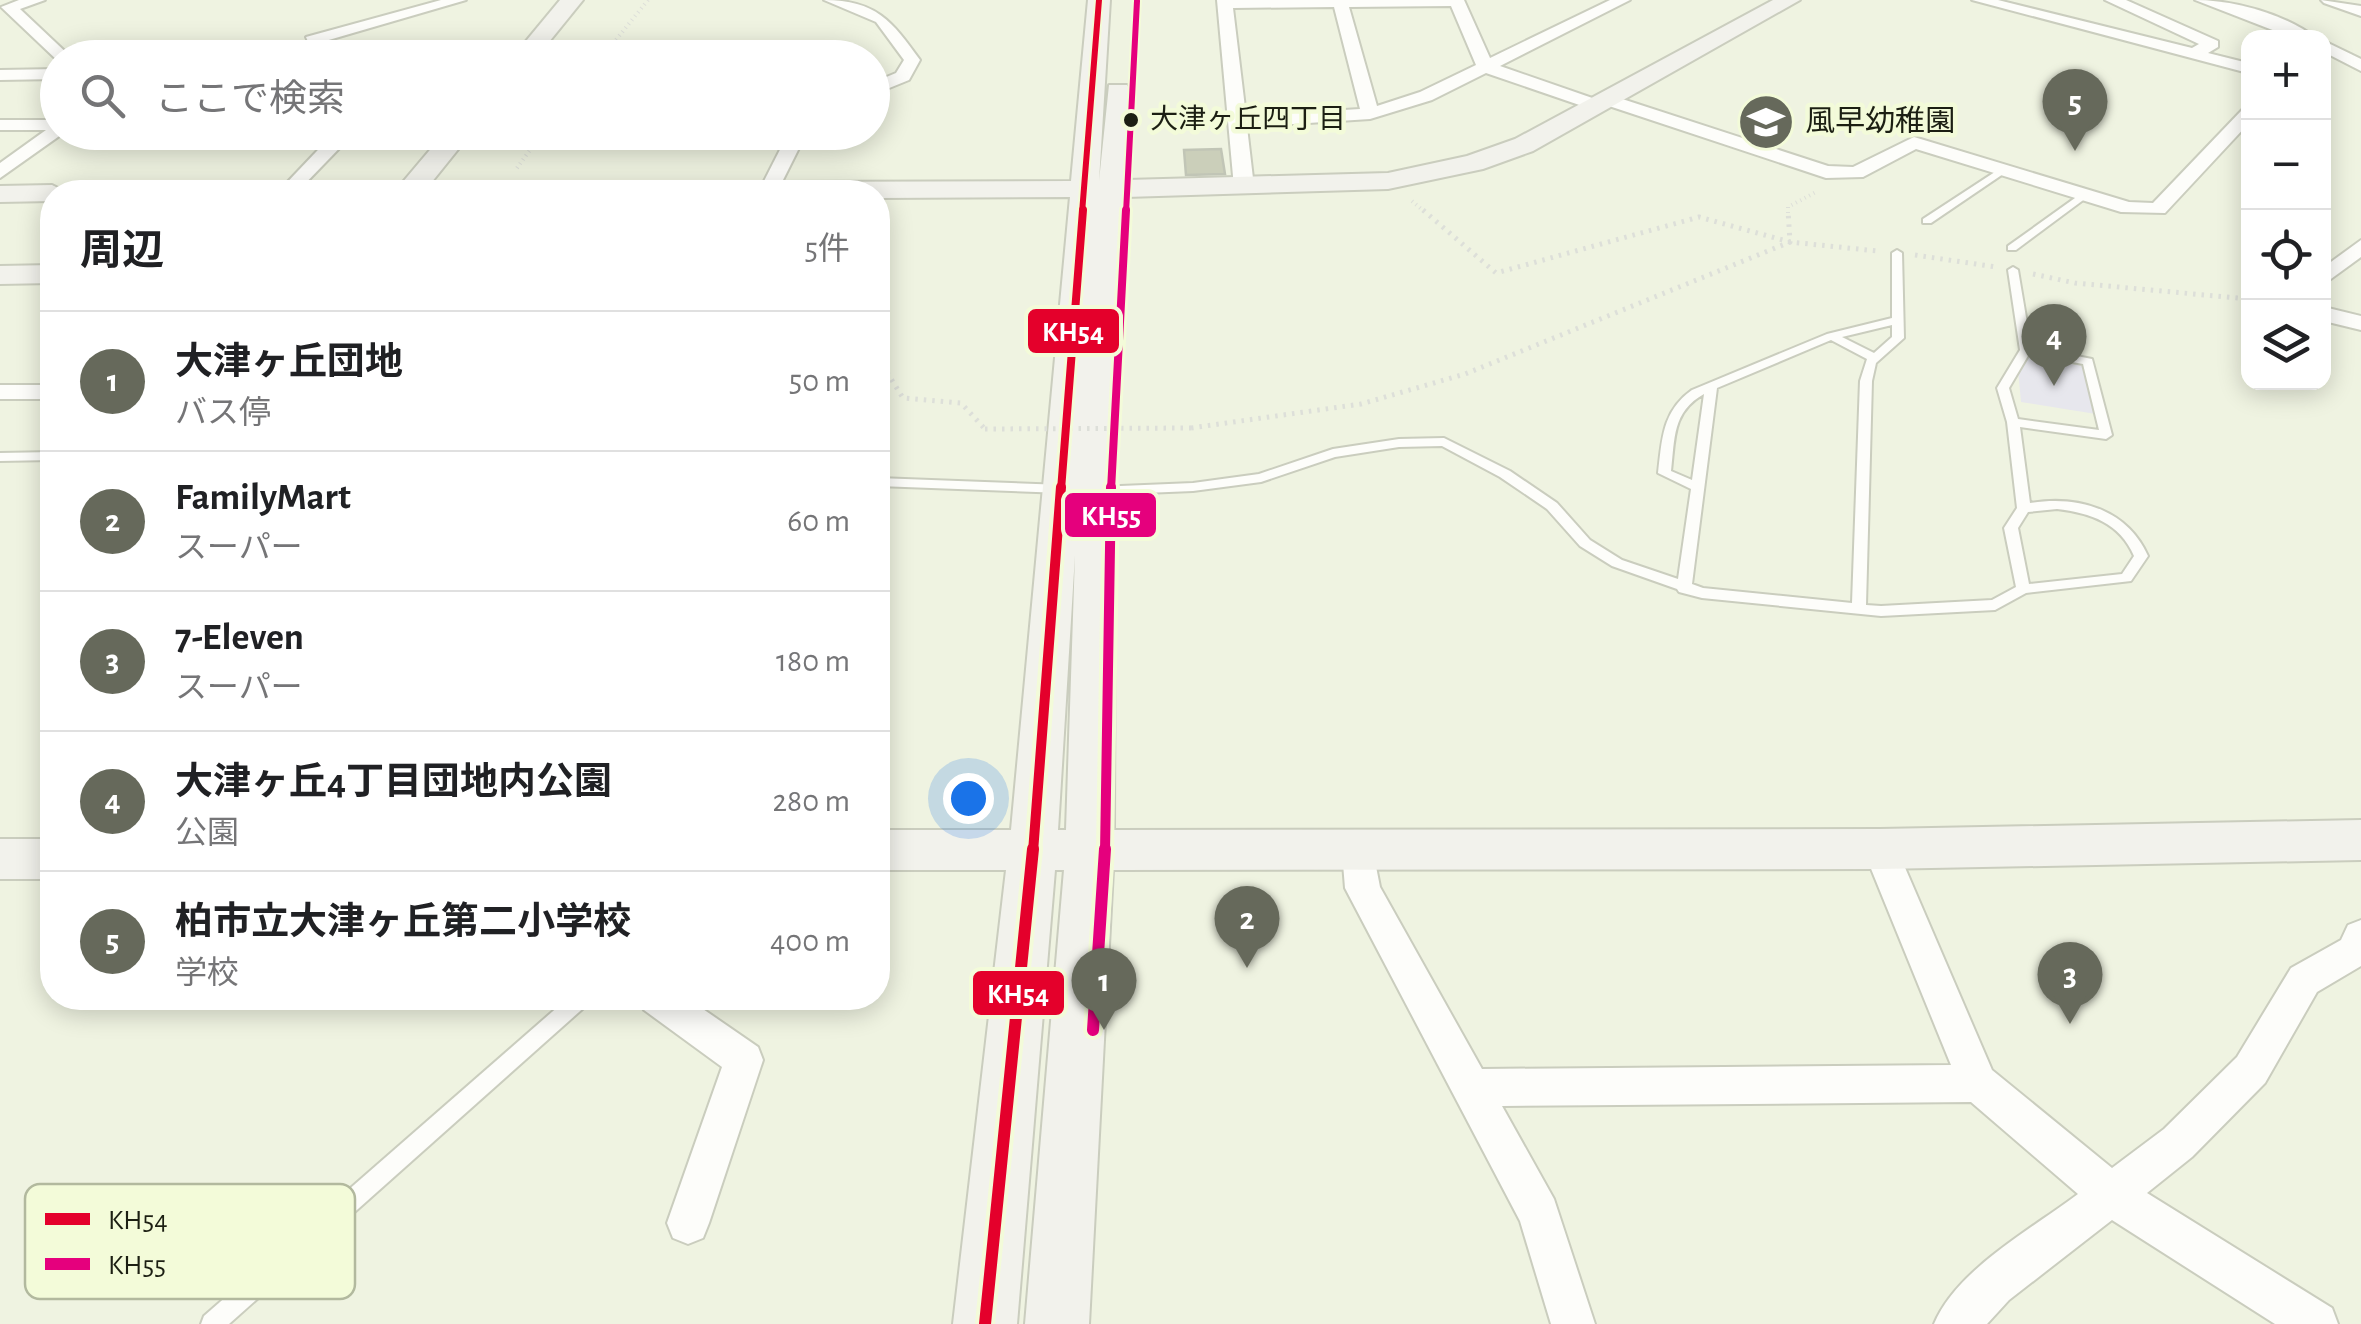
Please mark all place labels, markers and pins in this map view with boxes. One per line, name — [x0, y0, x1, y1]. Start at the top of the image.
pin: 5 — [2042, 68, 2108, 151]
school or university icon: 風早幼稚園 — [1736, 92, 1796, 152]
place label: 大津ヶ丘四丁目 — [1150, 104, 1346, 134]
place label: 風早幼稚園 — [1805, 105, 1955, 137]
marker: 大津ヶ丘四丁目 — [1121, 110, 1141, 130]
pin: 4 — [2022, 304, 2086, 386]
pin: 2 — [1214, 886, 1280, 968]
pin: 3 — [2038, 942, 2102, 1024]
pin: 1 — [1072, 948, 1136, 1030]

